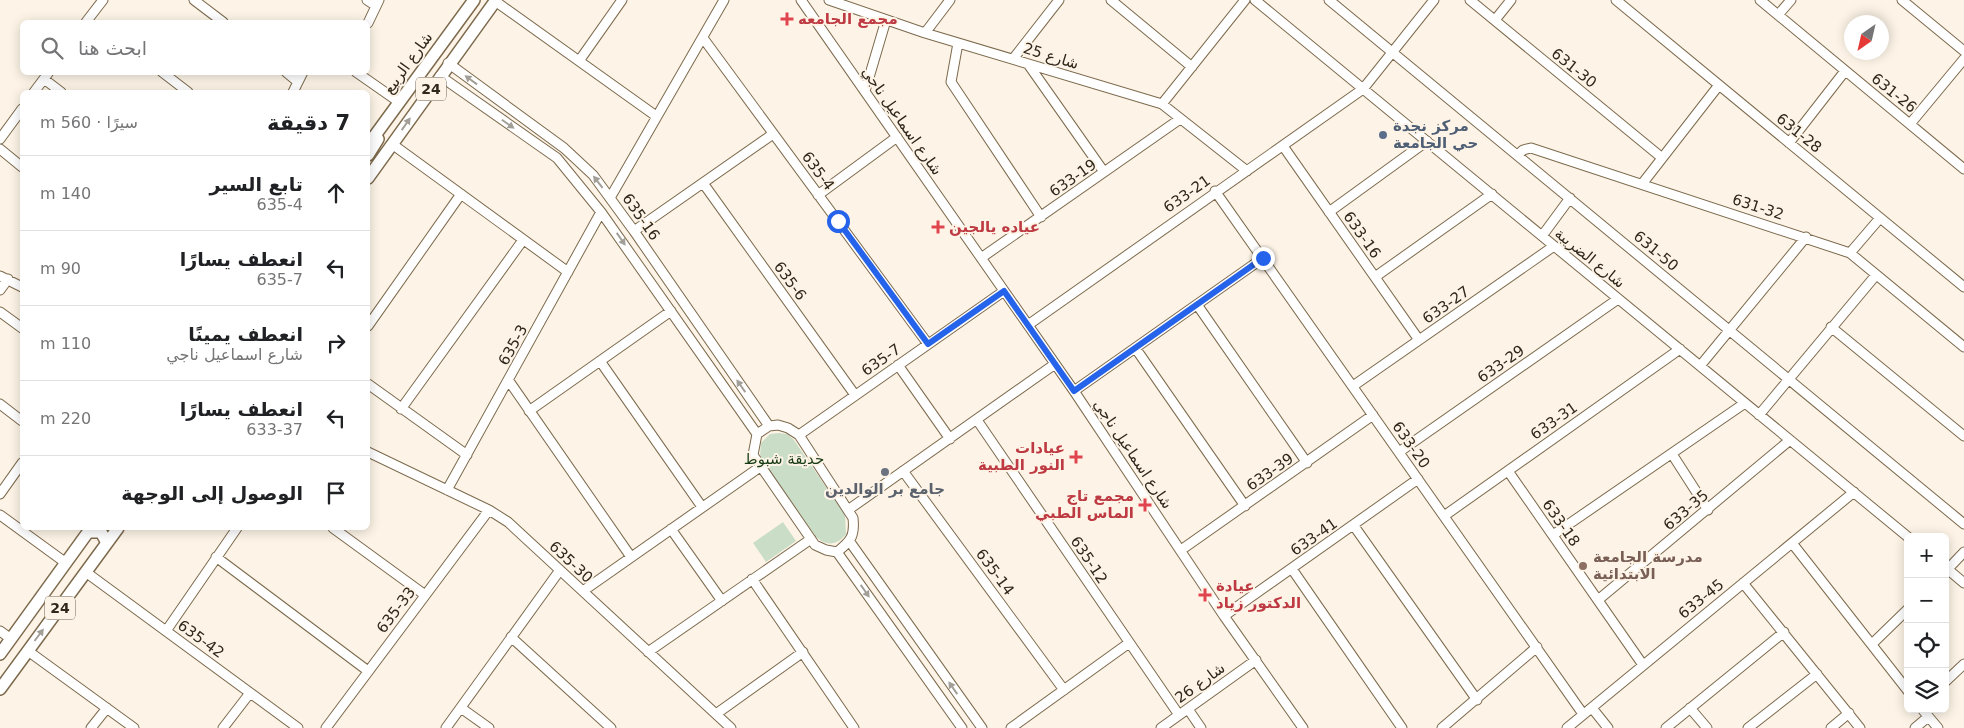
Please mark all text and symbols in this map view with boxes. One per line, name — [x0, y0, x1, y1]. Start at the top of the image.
place label: مجمع الجامعه — [798, 10, 898, 28]
marker: مجمع الجامعه — [780, 12, 794, 26]
north arrow — [1844, 15, 1889, 60]
search box — [20, 20, 370, 75]
street label: شارع الربيع — [380, 29, 436, 97]
icon: search — [38, 34, 66, 62]
text: ابحث هنا — [78, 37, 147, 59]
street label: شارع 25 — [1021, 39, 1081, 73]
street label: 631-30 — [1548, 44, 1600, 92]
street label: شارع اسماعيل ناجي — [857, 63, 946, 179]
street label: 631-26 — [1868, 69, 1920, 117]
one-way arrow — [464, 75, 478, 85]
road number: 24 — [416, 78, 446, 100]
street label: 631-28 — [1773, 109, 1825, 157]
text: 7 دقيقة — [267, 111, 350, 135]
text: سيرًا · 560 m — [40, 113, 138, 132]
place label: مركز نجدة حي الجامعة — [1393, 117, 1478, 152]
one-way arrow — [401, 118, 411, 131]
one-way arrow — [501, 119, 515, 129]
marker: مركز نجدة حي الجامعة — [1377, 129, 1389, 141]
street label: 635-4 — [798, 148, 838, 194]
street label: 633-19 — [1046, 155, 1100, 201]
street label: 633-21 — [1160, 171, 1214, 217]
text: تابع السير — [209, 173, 303, 195]
one-way arrow — [592, 176, 603, 189]
icon: ahead — [322, 179, 350, 207]
text: 140 m — [40, 184, 91, 203]
street label: 635-16 — [618, 190, 664, 244]
street label: 631-32 — [1730, 190, 1786, 224]
text: 635-4 — [257, 195, 303, 214]
street label: 633-16 — [1339, 208, 1385, 262]
route start — [827, 210, 850, 233]
place label: عياده يالجين — [949, 218, 1040, 236]
marker: عياده يالجين — [931, 220, 945, 234]
street label: شارع الضريبة — [1551, 224, 1629, 292]
street label: 631-50 — [1630, 227, 1682, 275]
one-way arrow — [616, 232, 626, 246]
route end — [1252, 247, 1275, 270]
text: انعطف يسارًا — [180, 248, 303, 270]
icon: left — [322, 254, 350, 282]
street label: 635-6 — [770, 258, 810, 304]
text: 90 m — [40, 259, 81, 278]
text: 635-7 — [257, 270, 303, 289]
street label: 633-27 — [1419, 282, 1473, 328]
street label: 635-3 — [495, 322, 531, 368]
text: انعطف يمينًا — [188, 323, 303, 345]
icon: right — [322, 329, 350, 357]
text: 110 m — [40, 334, 91, 353]
street label: 635-7 — [858, 340, 904, 380]
street label: 633-29 — [1474, 341, 1528, 387]
text: شارع اسماعيل ناجي — [166, 345, 303, 364]
one-way arrow — [737, 379, 746, 393]
street label: شارع اسماعيل ناجي — [1089, 396, 1176, 513]
text: انعطف يسارًا — [180, 398, 303, 420]
street label: 633-31 — [1527, 398, 1581, 444]
icon: left — [322, 404, 350, 432]
text: 220 m — [40, 409, 91, 428]
street label: 633-20 — [1388, 418, 1434, 472]
text: 633-37 — [246, 420, 303, 439]
place label: عيادات النور الطبية — [978, 439, 1065, 474]
street label: 633-39 — [1243, 449, 1297, 495]
park label: حديقة شبوط — [744, 450, 824, 468]
marker: عيادات النور الطبية — [1069, 450, 1083, 464]
marker: جامع بر الوالدين — [879, 466, 891, 478]
icon: arrive — [322, 479, 350, 507]
place label: جامع بر الوالدين — [825, 480, 945, 498]
text: الوصول إلى الوجهة — [121, 482, 303, 504]
street label: 633-35 — [1660, 486, 1712, 534]
place label: مجمع تاج الماس الطبي — [1035, 487, 1134, 522]
street label: 633-18 — [1538, 496, 1584, 550]
marker: مجمع تاج الماس الطبي — [1138, 498, 1152, 512]
street label: 633-41 — [1287, 514, 1341, 560]
street label: 635-12 — [1067, 533, 1111, 587]
map controls — [1904, 533, 1949, 713]
button: + — [1904, 533, 1949, 578]
street label: 635-30 — [545, 537, 597, 587]
street label: 635-14 — [972, 545, 1018, 599]
place label: مدرسة الجامعة الابتدائية — [1593, 548, 1703, 583]
marker: مدرسة الجامعة الابتدائية — [1577, 560, 1589, 572]
street label: 633-45 — [1675, 575, 1727, 623]
place label: عيادة الدكتور زياد — [1216, 577, 1301, 612]
button: − — [1904, 578, 1949, 623]
street label: 635-33 — [373, 583, 419, 637]
one-way arrow — [860, 584, 870, 598]
marker: عيادة الدكتور زياد — [1198, 588, 1212, 602]
road number: 24 — [45, 596, 75, 620]
street label: 635-42 — [174, 616, 228, 662]
button: locate — [1904, 623, 1949, 668]
one-way arrow — [34, 629, 45, 642]
street label: شارع 26 — [1172, 659, 1228, 707]
button: layers — [1904, 668, 1949, 713]
one-way arrow — [948, 681, 958, 695]

